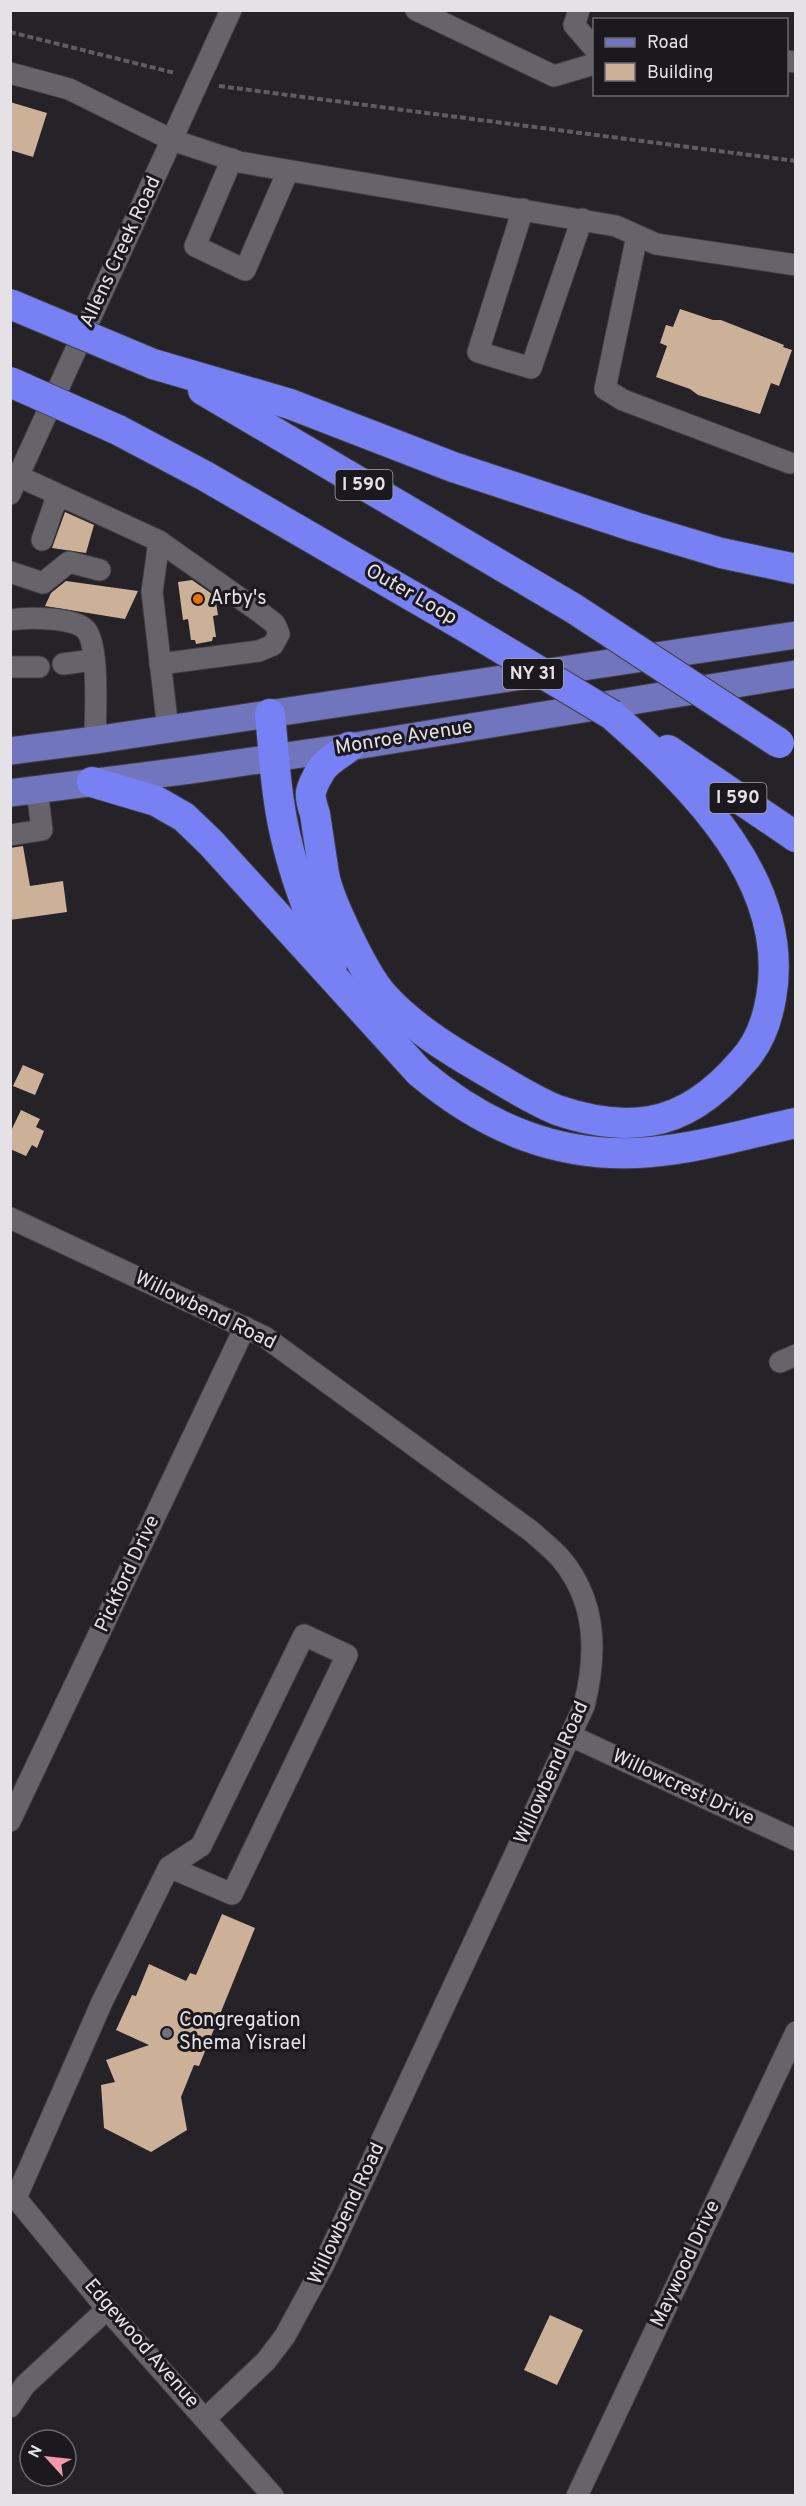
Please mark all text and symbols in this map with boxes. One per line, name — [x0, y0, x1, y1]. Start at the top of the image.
legend — [593, 18, 788, 96]
text: Road — [647, 32, 689, 55]
text: Building — [647, 62, 713, 85]
street label: Allens Creek Road — [75, 172, 167, 332]
road number: I 590 — [336, 470, 392, 500]
street label: Outer Loop — [360, 558, 462, 632]
place label: Arby's — [210, 586, 267, 612]
marker: Arby's — [191, 592, 205, 606]
road number: NY 31 — [503, 659, 563, 689]
street label: Monroe Avenue — [333, 714, 475, 762]
road number: I 590 — [710, 783, 766, 813]
street label: Willowbend Road — [130, 1266, 280, 1356]
street label: Pickford Drive — [90, 1511, 166, 1637]
street label: Willowbend Road — [509, 1697, 595, 1849]
street label: Willowcrest Drive — [608, 1744, 758, 1832]
place label: Congregation Shema Yisrael — [179, 2008, 306, 2057]
marker: Congregation Shema Yisrael — [160, 2026, 174, 2040]
street label: Willowbend Road — [303, 2139, 391, 2289]
street label: Maywood Drive — [645, 2196, 727, 2332]
street label: Edgewood Avenue — [78, 2274, 204, 2414]
north arrow — [18, 2428, 78, 2488]
text: N — [25, 2442, 48, 2462]

